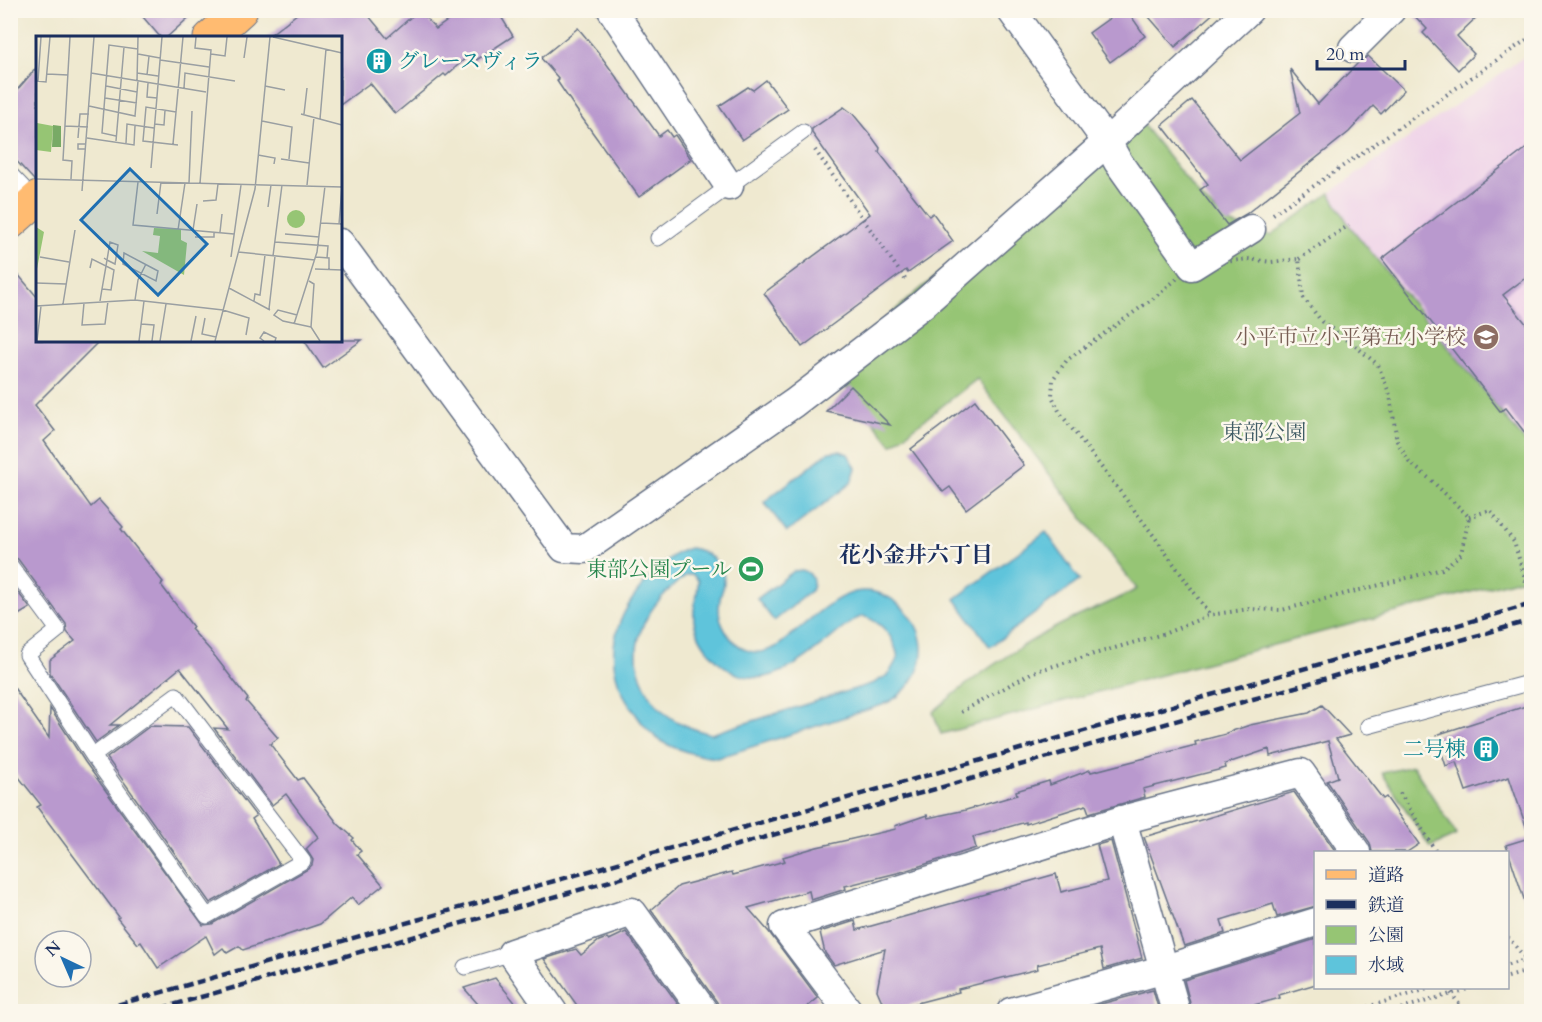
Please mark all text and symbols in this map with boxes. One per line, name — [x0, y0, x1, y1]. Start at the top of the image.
scale bar — [1317, 33, 1406, 71]
inset map — [36, 36, 342, 342]
text: 20 m — [1326, 42, 1365, 67]
building icon: グレースヴィラ — [364, 46, 394, 76]
place label: グレースヴィラ — [398, 47, 543, 76]
school or university icon: 小平市立小平第五小学校 — [1471, 322, 1501, 352]
place label: 小平市立小平第五小学校 — [1235, 323, 1466, 352]
park label: 東部公園 — [1222, 418, 1306, 447]
district label: 花小金井六丁目 — [839, 540, 993, 570]
sports icon: 東部公園プール — [736, 554, 766, 584]
place label: 東部公園プール — [586, 555, 732, 584]
building icon: 二号棟 — [1471, 734, 1501, 764]
place label: 二号棟 — [1403, 735, 1466, 764]
legend — [1314, 851, 1509, 989]
text: 道路 — [1368, 863, 1404, 888]
text: 鉄道 — [1368, 893, 1404, 918]
text: 公園 — [1368, 923, 1404, 948]
north arrow — [33, 929, 93, 989]
text: N — [41, 936, 66, 962]
text: 水域 — [1368, 953, 1404, 978]

